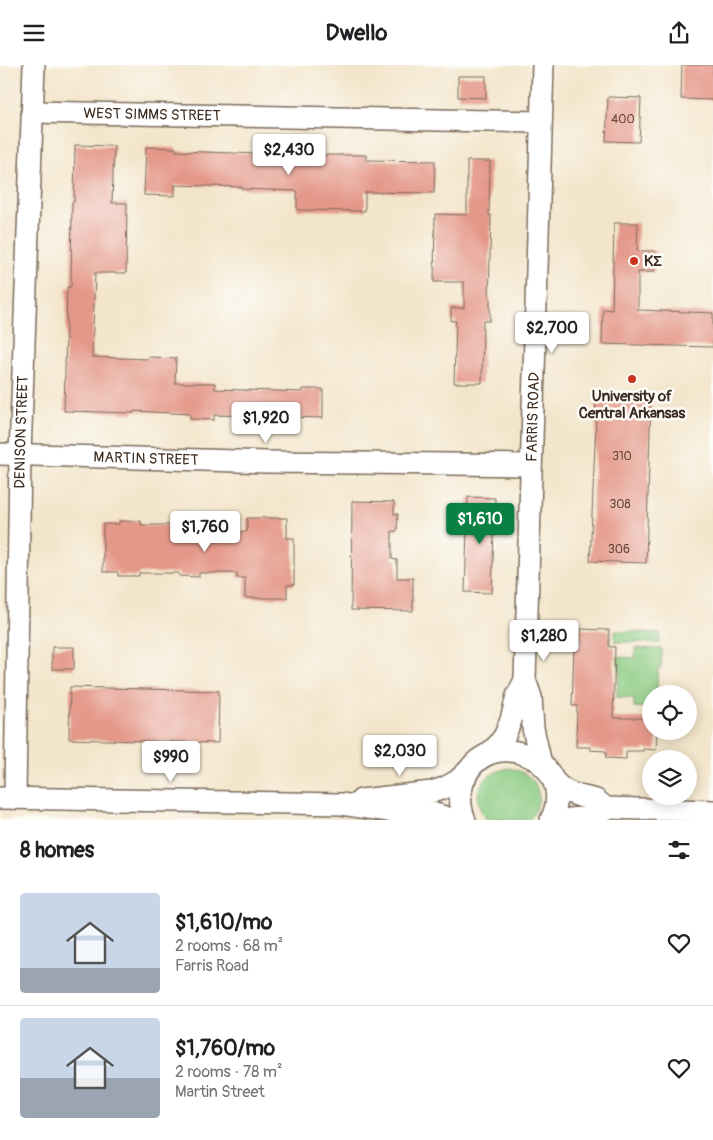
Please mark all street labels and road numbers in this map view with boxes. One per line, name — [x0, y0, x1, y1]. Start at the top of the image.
street label: WEST SIMMS STREET — [83, 104, 221, 125]
street label: FARRIS ROAD — [522, 372, 544, 462]
street label: DENISON STREET — [10, 375, 32, 489]
street label: MARTIN STREET — [93, 447, 199, 469]

